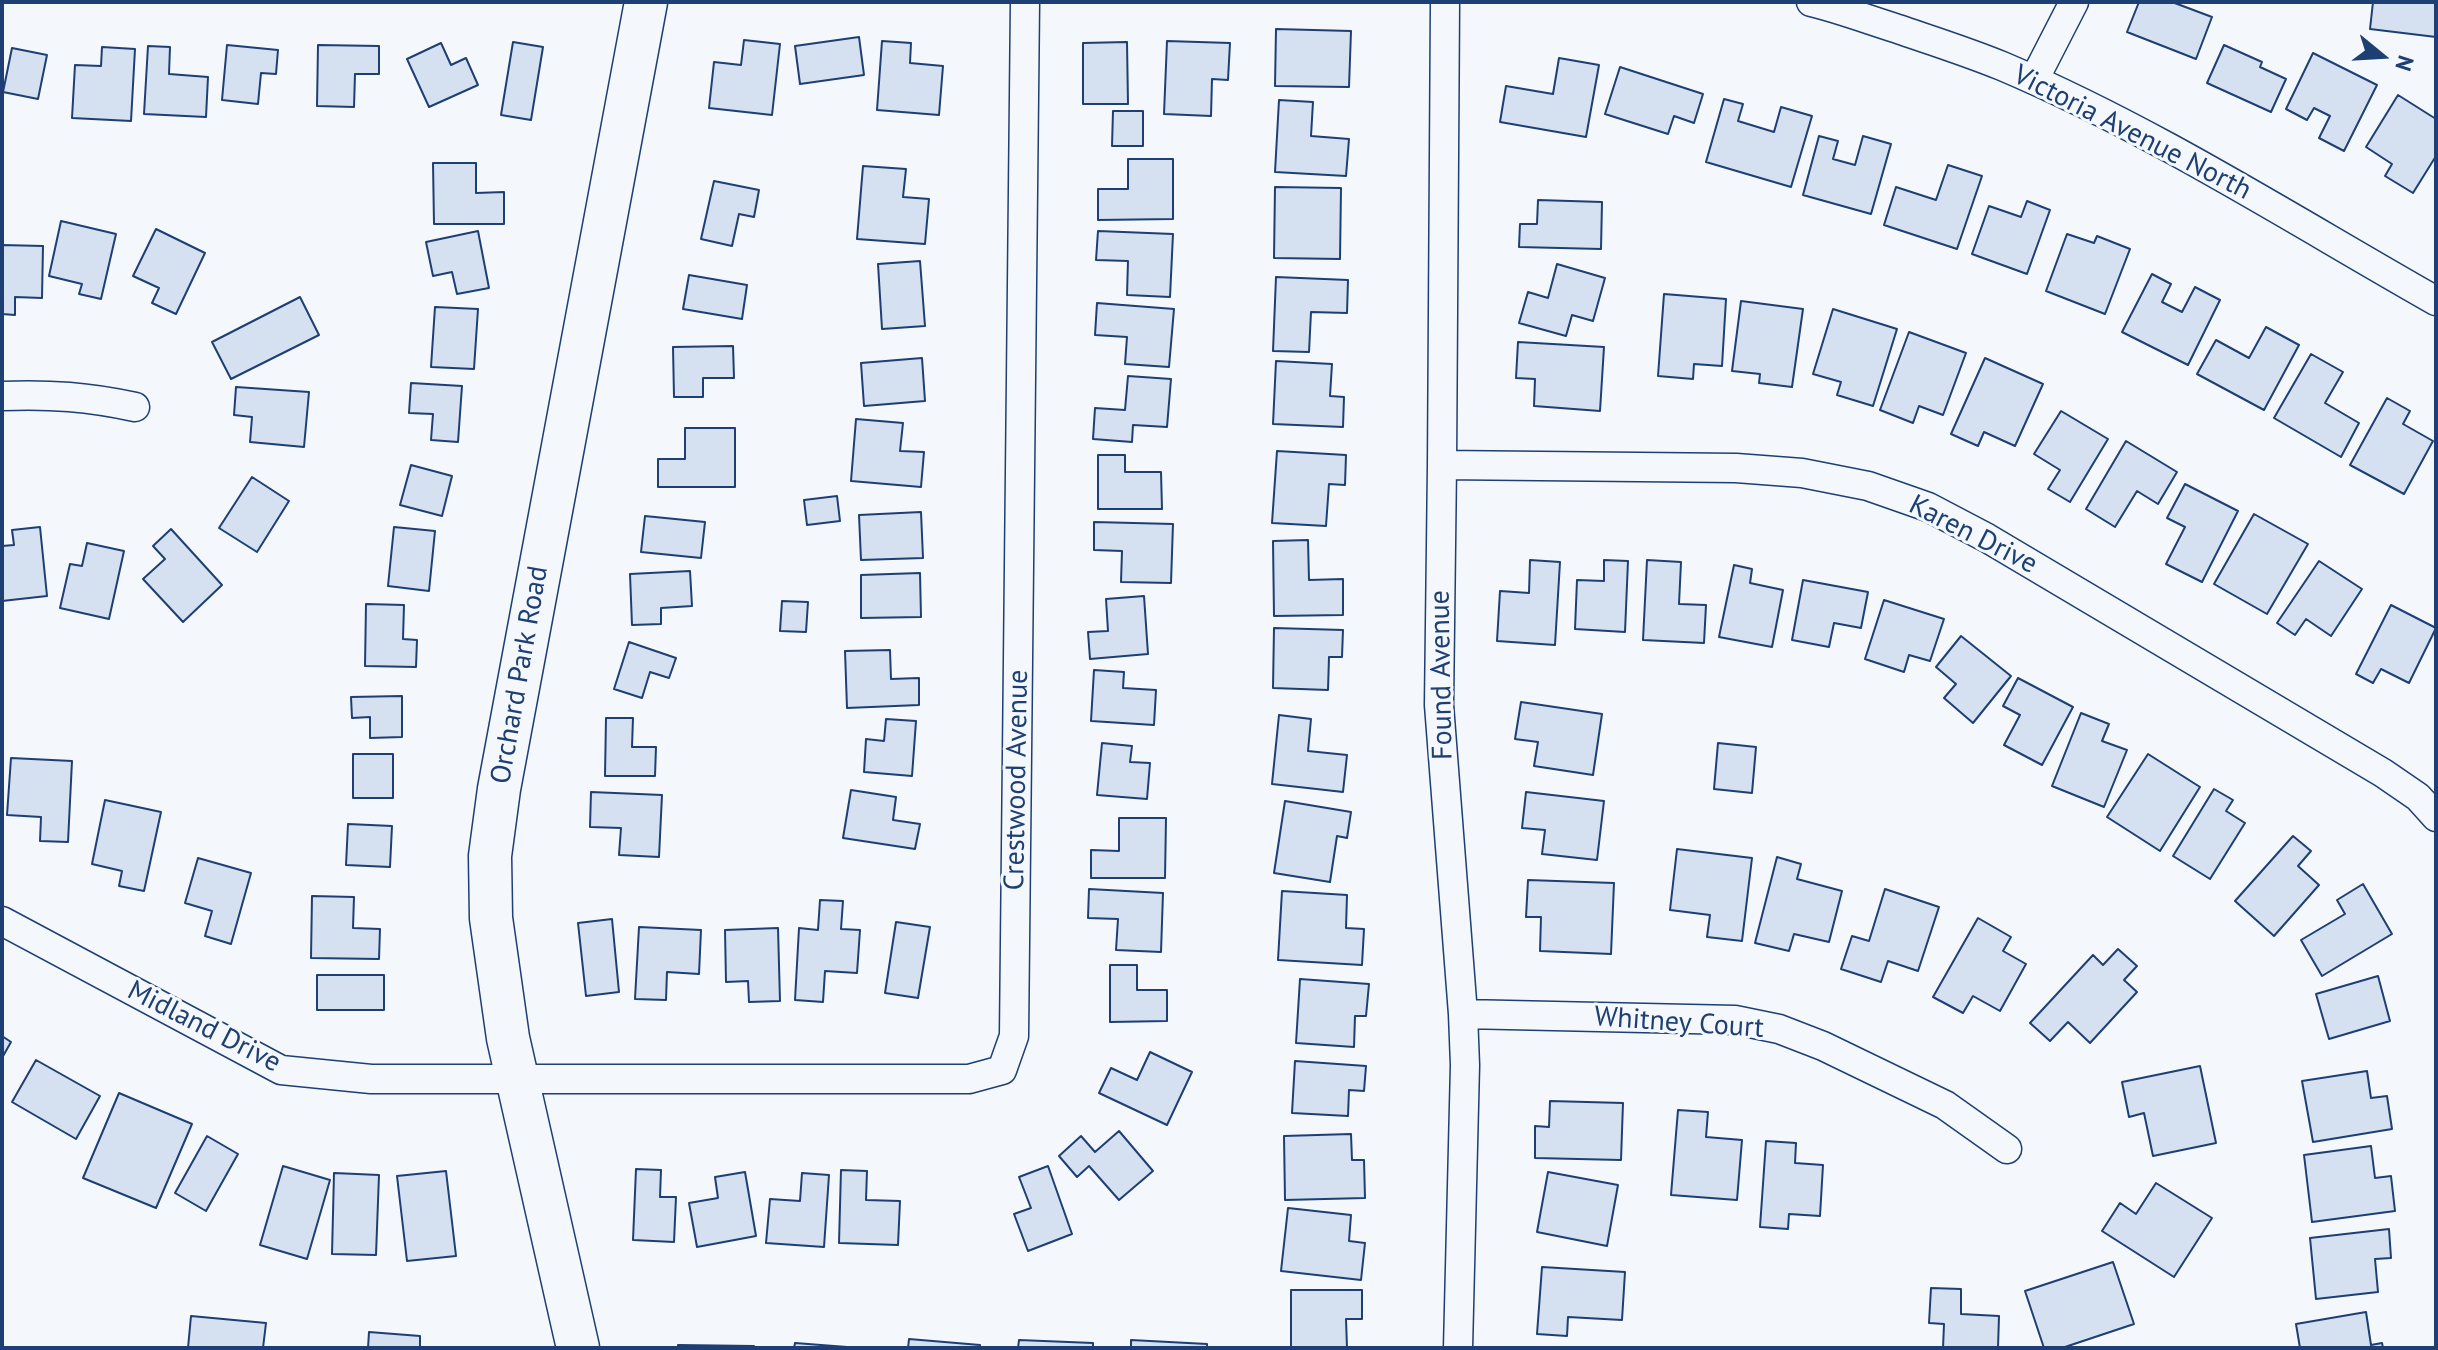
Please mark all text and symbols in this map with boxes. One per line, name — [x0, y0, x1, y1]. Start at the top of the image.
north arrow — [2342, 16, 2422, 96]
text: N — [2389, 52, 2420, 75]
street label: Victoria Avenue North — [2007, 58, 2257, 208]
street label: Karen Drive — [1903, 488, 2043, 582]
street label: Orchard Park Road — [484, 563, 556, 787]
street label: Found Avenue — [1424, 590, 1460, 760]
street label: Crestwood Avenue — [998, 669, 1036, 891]
street label: Midland Drive — [122, 974, 286, 1080]
street label: Whitney Court — [1593, 1000, 1765, 1046]

